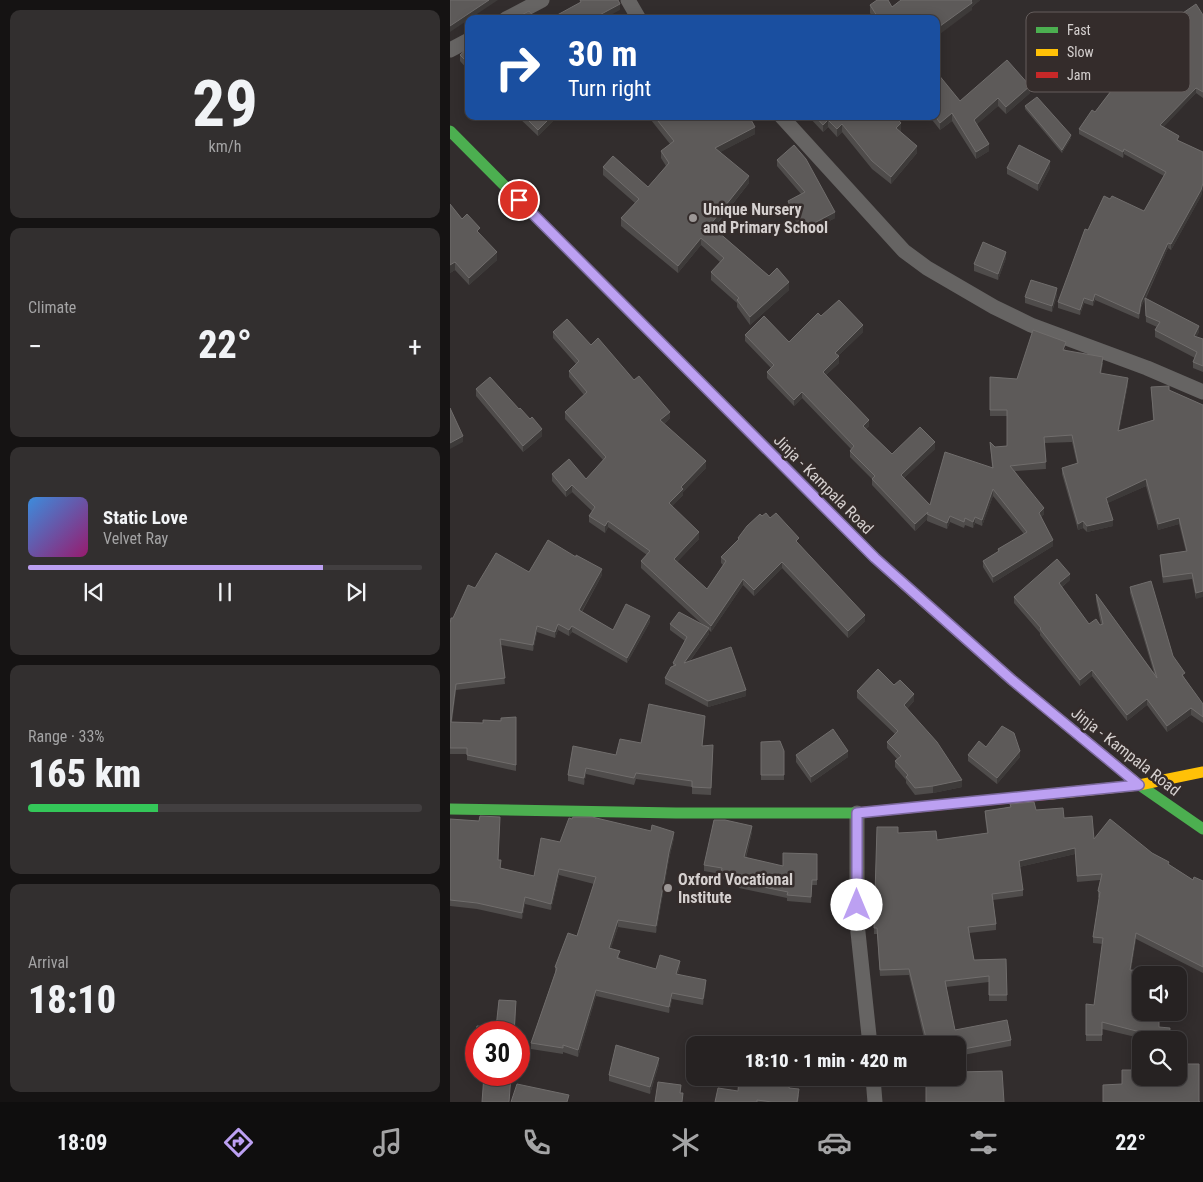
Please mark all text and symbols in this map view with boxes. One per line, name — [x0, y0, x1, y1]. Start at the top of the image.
legend — [1026, 12, 1190, 92]
text: Fast — [1067, 22, 1091, 38]
text: 30 m — [568, 34, 637, 75]
icon: right — [485, 35, 550, 100]
text: Slow — [1067, 44, 1094, 60]
text: 29 — [192, 66, 258, 142]
text: Jam — [1067, 67, 1091, 83]
text: Turn right — [568, 76, 651, 101]
text: km/h — [209, 137, 241, 156]
pin — [498, 179, 540, 221]
icon: arrive — [505, 186, 533, 214]
place label: Unique Nursery and Primary School — [703, 200, 828, 237]
marker: Unique Nursery and Primary School — [687, 212, 699, 224]
text: Climate — [28, 298, 76, 317]
text: 22° — [198, 323, 252, 367]
text: − — [28, 330, 42, 363]
text: + — [408, 330, 422, 363]
street label: Jinja - Kampala Road — [770, 431, 877, 538]
text: Static Love — [103, 506, 188, 529]
text: Velvet Ray — [103, 529, 168, 548]
icon: previous — [80, 578, 108, 606]
icon: pause — [211, 578, 239, 606]
icon: next — [342, 578, 370, 606]
street label: Jinja - Kampala Road — [1068, 703, 1184, 800]
text: Range · 33% — [28, 727, 104, 746]
text: 165 km — [28, 752, 141, 796]
place label: Oxford Vocational Institute — [678, 870, 793, 907]
position arrow — [830, 878, 882, 930]
marker: Oxford Vocational Institute — [662, 882, 674, 894]
text: Arrival — [28, 953, 69, 972]
map controls — [1132, 966, 1187, 1086]
button: sound — [1132, 966, 1187, 1021]
text: 18:10 — [28, 978, 116, 1022]
speed limit sign: 30 — [465, 1021, 530, 1086]
button: search — [1132, 1031, 1187, 1086]
text: 18:10 · 1 min · 420 m — [745, 1049, 907, 1072]
icon: directions — [221, 1125, 256, 1160]
icon: music — [370, 1125, 405, 1160]
icon: phone — [519, 1125, 554, 1160]
icon: climate — [668, 1125, 703, 1160]
icon: car — [817, 1125, 852, 1160]
icon: filters — [966, 1125, 1001, 1160]
text: 18:09 — [57, 1130, 107, 1155]
text: 22° — [1115, 1130, 1146, 1155]

